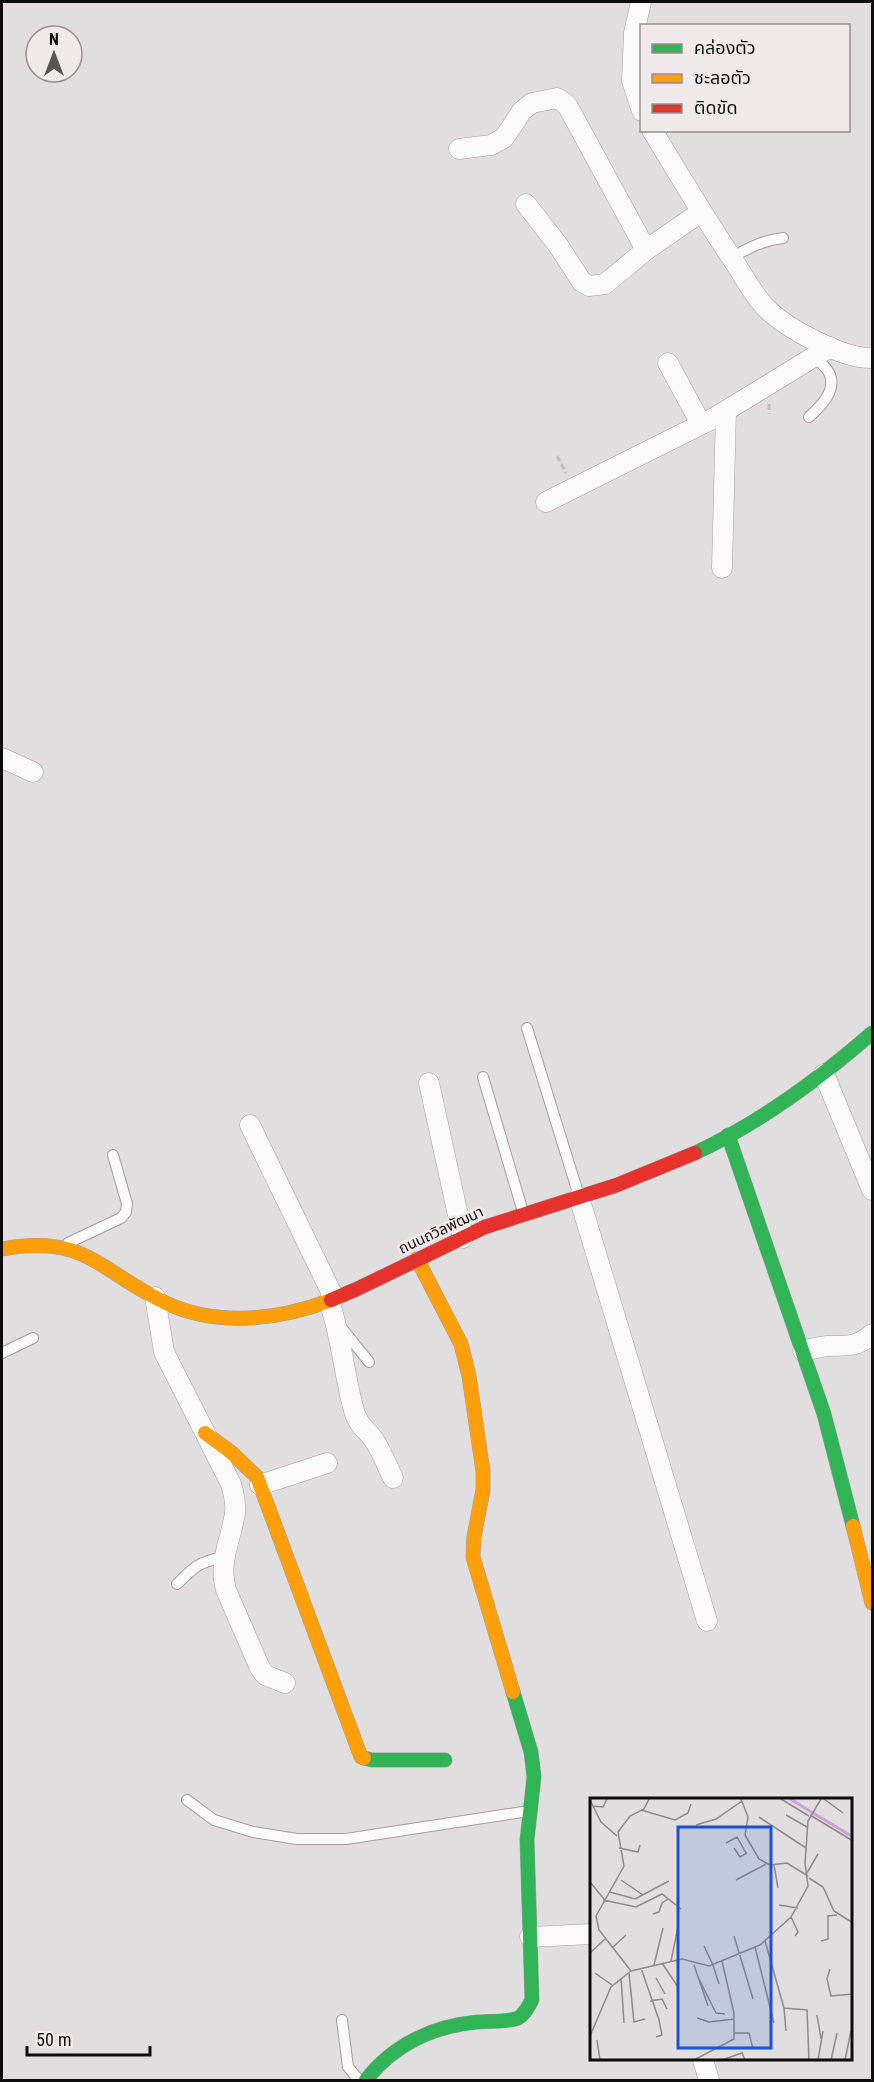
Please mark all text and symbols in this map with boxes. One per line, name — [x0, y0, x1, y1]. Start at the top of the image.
north arrow — [24, 24, 84, 84]
legend — [640, 24, 850, 132]
text: N — [49, 30, 59, 49]
text: คล่องตัว — [694, 37, 756, 58]
text: ชะลอตัว — [694, 67, 751, 88]
text: ติดขัด — [694, 97, 737, 118]
street label: ถนนถวิลพัฒนา — [396, 1202, 486, 1258]
inset map — [590, 1798, 853, 2061]
scale bar — [27, 2019, 150, 2057]
text: 50 m — [36, 2029, 71, 2050]

